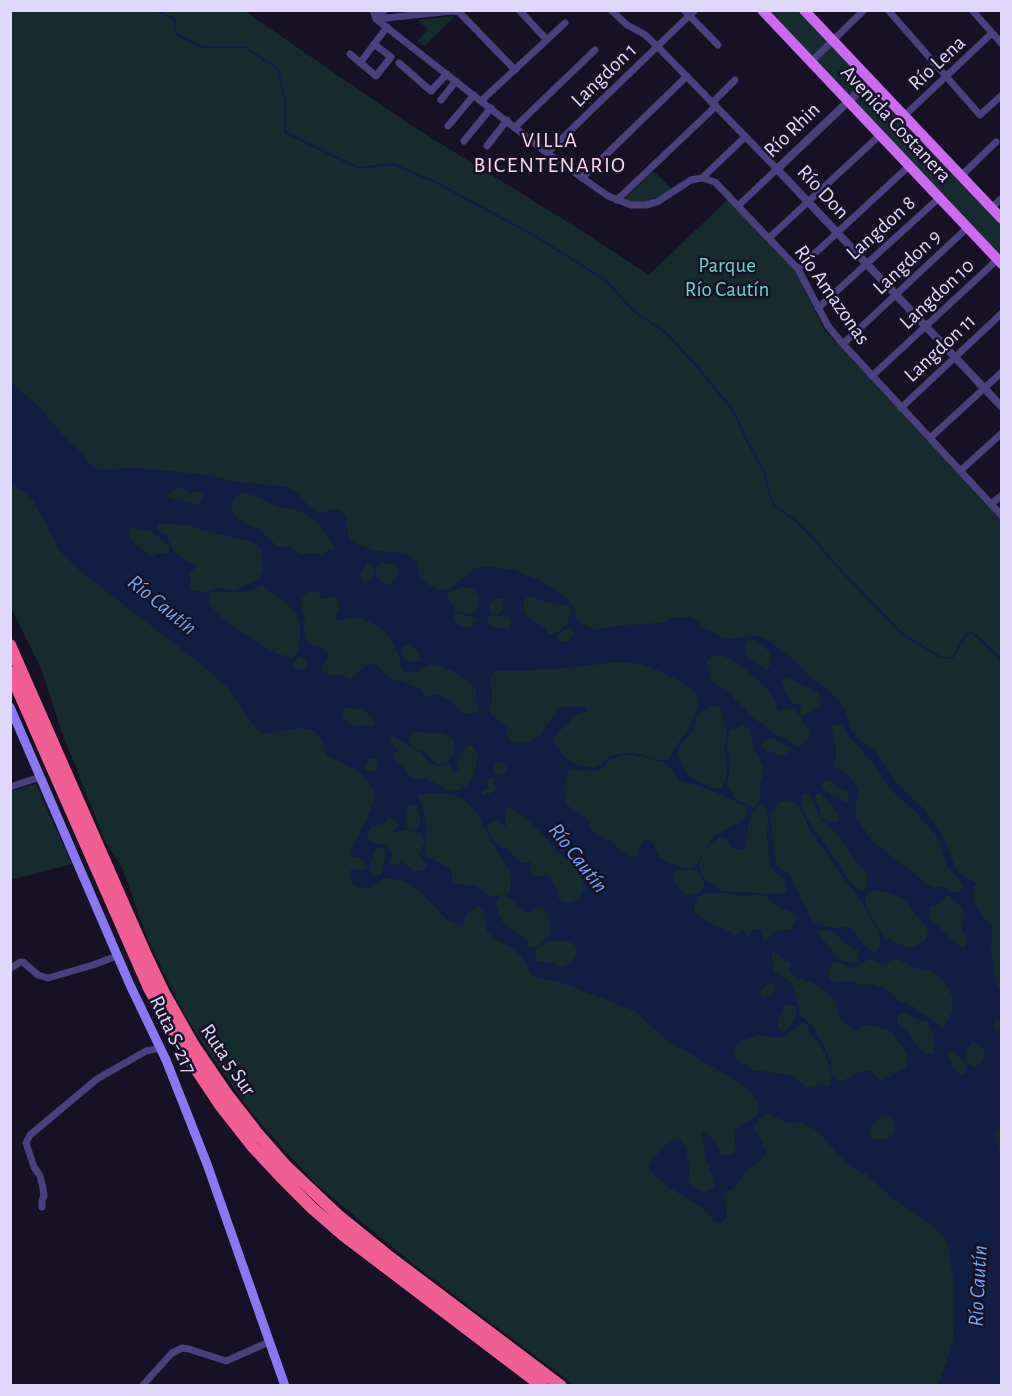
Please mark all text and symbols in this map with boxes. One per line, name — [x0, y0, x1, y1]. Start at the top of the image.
street label: Río Lena — [903, 30, 971, 96]
street label: Langdon 1 — [566, 38, 642, 112]
street label: Avenida Costanera — [835, 60, 957, 188]
street label: Río Rhin — [759, 97, 825, 163]
district label: VILLA BICENTENARIO — [474, 127, 626, 178]
street label: Río Don — [792, 160, 854, 224]
street label: Langdon 8 — [841, 190, 921, 266]
street label: Langdon 9 — [868, 224, 946, 300]
street label: Río Amazonas — [788, 240, 876, 350]
park label: Parque Río Cautín — [685, 253, 769, 303]
street label: Langdon 10 — [894, 253, 980, 335]
street label: Langdon 11 — [899, 308, 981, 388]
water label: Río Cautín — [122, 569, 202, 641]
water label: Río Cautín — [542, 818, 614, 898]
street label: Ruta S-217 — [144, 992, 202, 1078]
street label: Ruta 5 Sur — [195, 1019, 261, 1101]
water label: Río Cautín — [963, 1245, 993, 1327]

